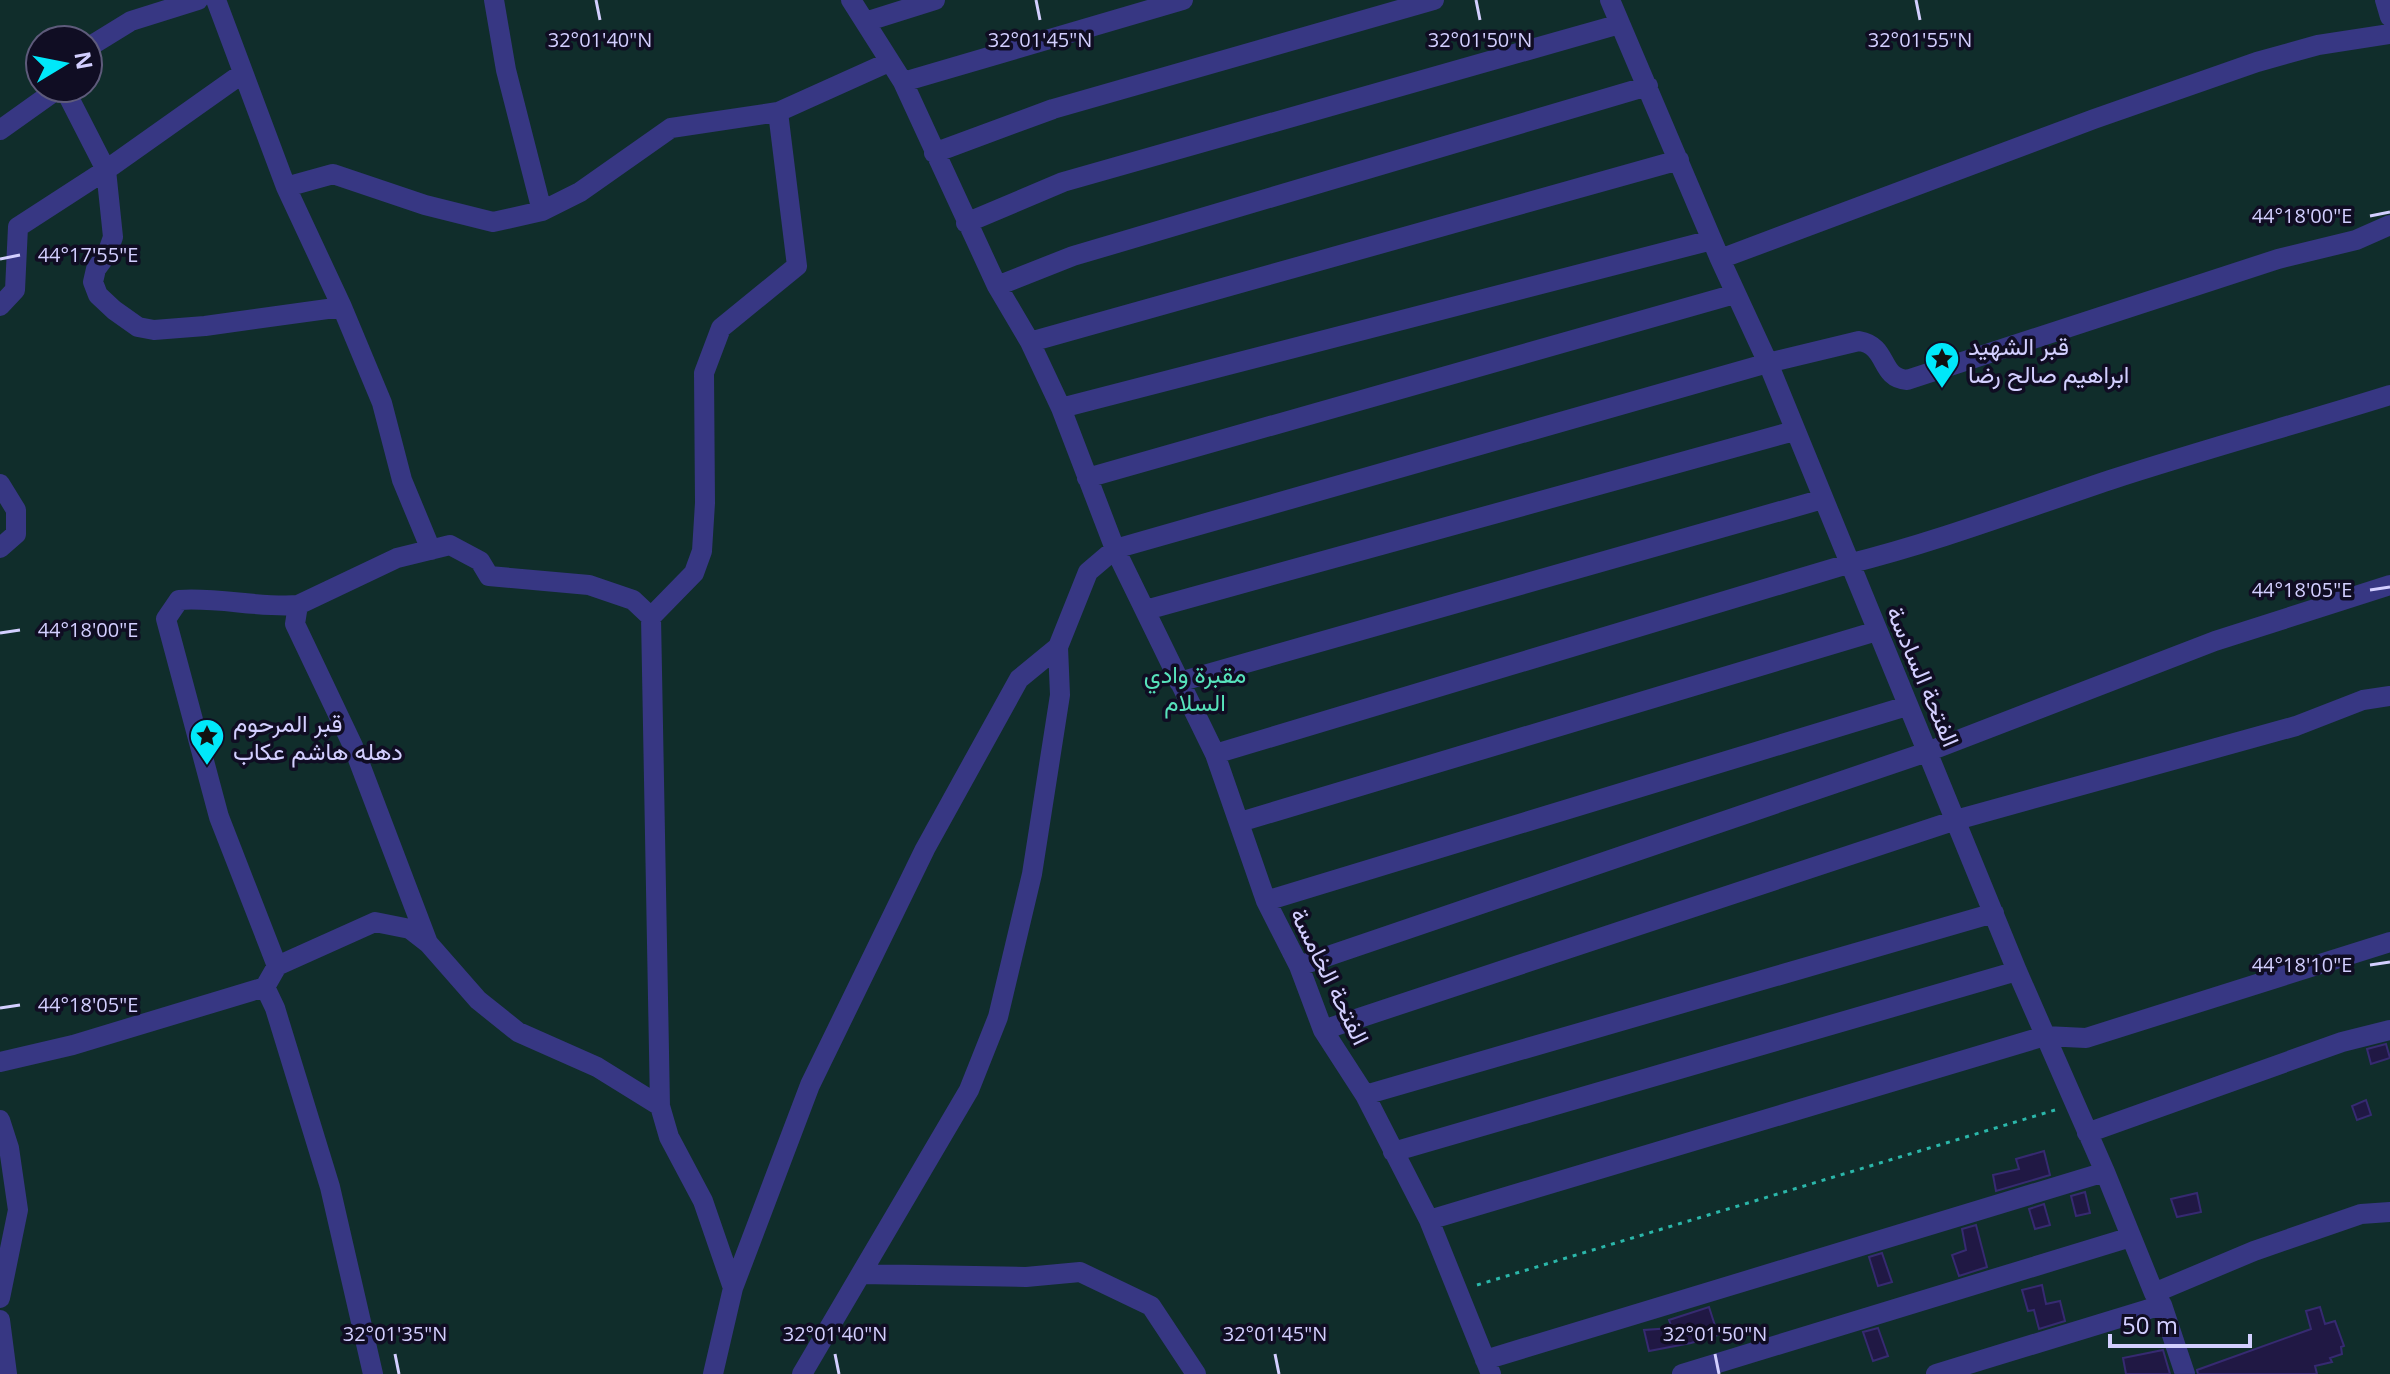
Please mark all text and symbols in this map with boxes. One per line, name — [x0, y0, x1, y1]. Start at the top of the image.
north arrow — [24, 24, 104, 104]
text: 32°01'40"N — [548, 26, 652, 53]
text: 32°01'45"N — [988, 26, 1092, 53]
text: 32°01'50"N — [1428, 26, 1532, 53]
text: 32°01'55"N — [1868, 26, 1972, 53]
text: N — [68, 49, 101, 72]
text: 44°18'00"E — [2252, 202, 2352, 229]
text: 44°17'55"E — [38, 241, 138, 268]
place label: قبر الشهيد ابراهيم صالح رضا — [1968, 329, 2129, 392]
place icon: قبر الشهيد ابراهيم صالح رضا — [1923, 340, 1961, 390]
text: 44°18'05"E — [2252, 576, 2352, 603]
street label: الفتحة السادسة — [1880, 601, 1968, 751]
text: 44°18'00"E — [38, 616, 138, 643]
park label: مقبرة وادي السلام — [1144, 657, 1246, 719]
place label: قبر المرحوم دهله هاشم عكاب — [233, 706, 403, 768]
place icon: قبر المرحوم دهله هاشم عكاب — [188, 717, 226, 767]
street label: الفتحة الخامسة — [1284, 902, 1378, 1050]
text: 44°18'10"E — [2252, 951, 2352, 978]
text: 44°18'05"E — [38, 991, 138, 1018]
scale bar — [2110, 1298, 2250, 1348]
text: 50 m — [2122, 1308, 2178, 1341]
text: 32°01'35"N — [343, 1320, 447, 1347]
text: 32°01'40"N — [783, 1320, 887, 1347]
text: 32°01'45"N — [1223, 1320, 1327, 1347]
text: 32°01'50"N — [1663, 1320, 1767, 1347]

